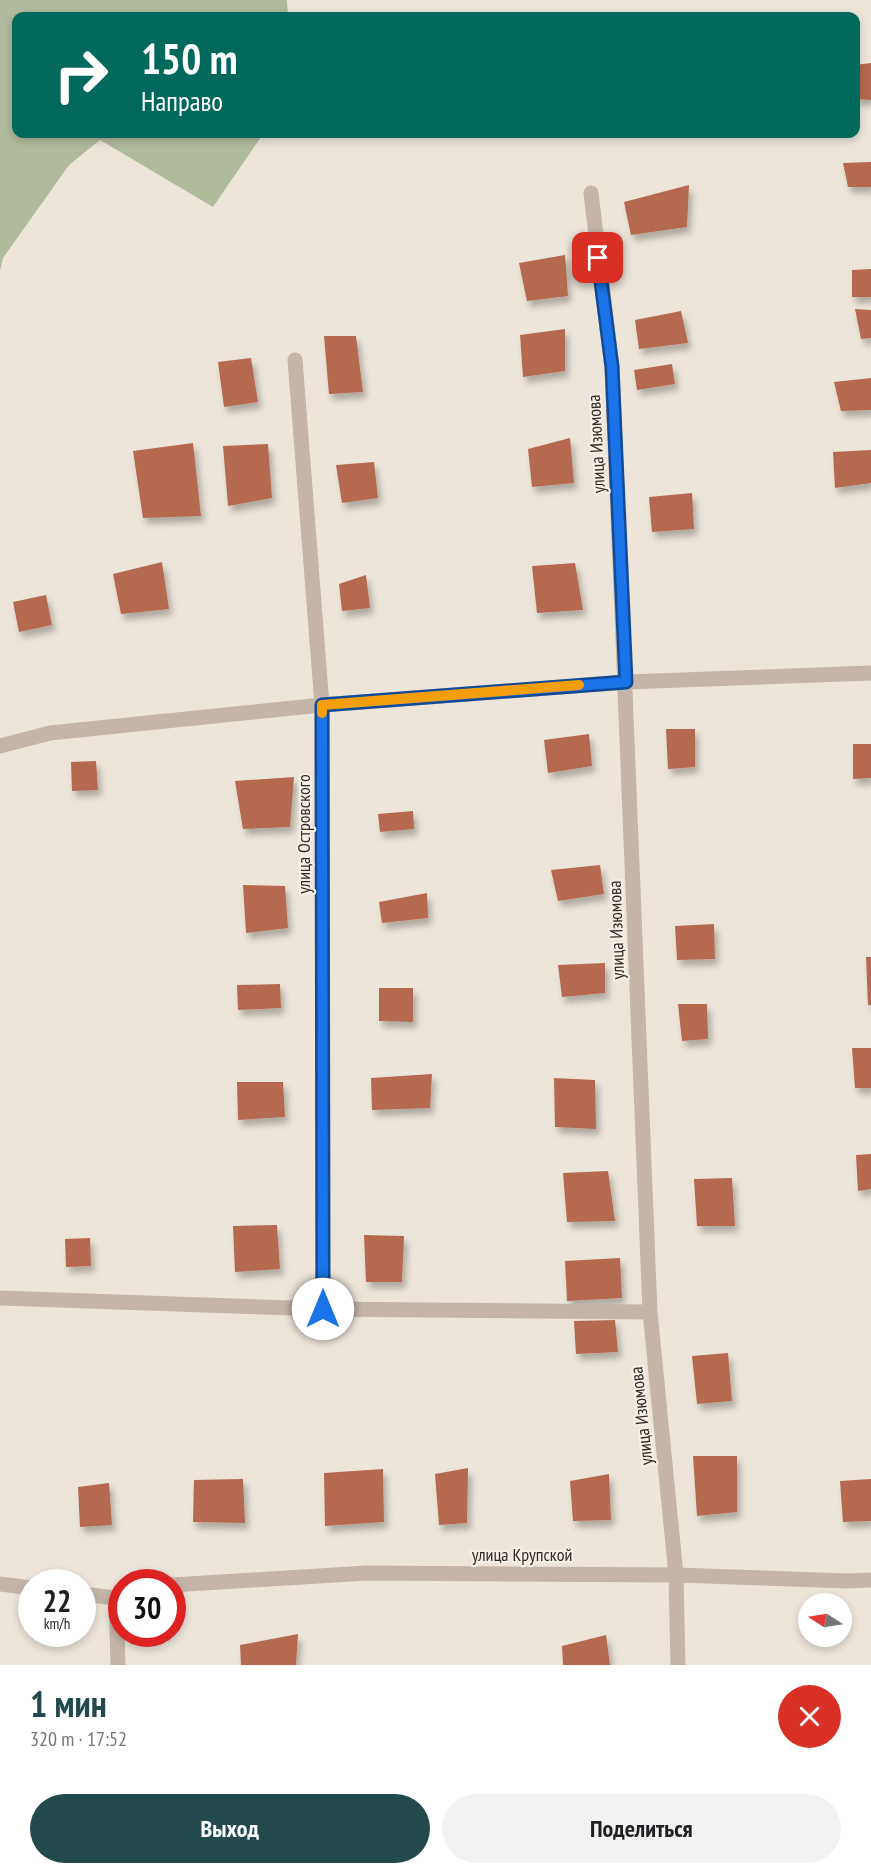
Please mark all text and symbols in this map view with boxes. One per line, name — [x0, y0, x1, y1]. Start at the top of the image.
text: 150 m — [141, 31, 238, 86]
icon: right — [42, 36, 120, 114]
text: Направо — [141, 84, 223, 118]
pin — [572, 232, 623, 283]
icon: arrive — [581, 241, 614, 274]
street label: улица Изюмова — [582, 394, 610, 494]
street label: улица Островского — [292, 774, 315, 894]
street label: улица Изюмова — [603, 880, 629, 980]
position arrow — [291, 1277, 355, 1341]
street label: улица Изюмова — [624, 1366, 658, 1466]
street label: улица Крупской — [472, 1543, 572, 1566]
speed limit sign: 30 — [108, 1569, 186, 1647]
text: 22 — [43, 1581, 71, 1620]
north arrow — [798, 1593, 852, 1647]
map controls — [798, 1593, 852, 1647]
text: km/h — [44, 1614, 70, 1633]
text: 1 мин — [30, 1680, 107, 1727]
button: close — [778, 1685, 841, 1748]
text: 320 m · 17:52 — [30, 1726, 127, 1752]
button: Выход — [30, 1794, 430, 1863]
button: Поделиться — [442, 1794, 841, 1863]

